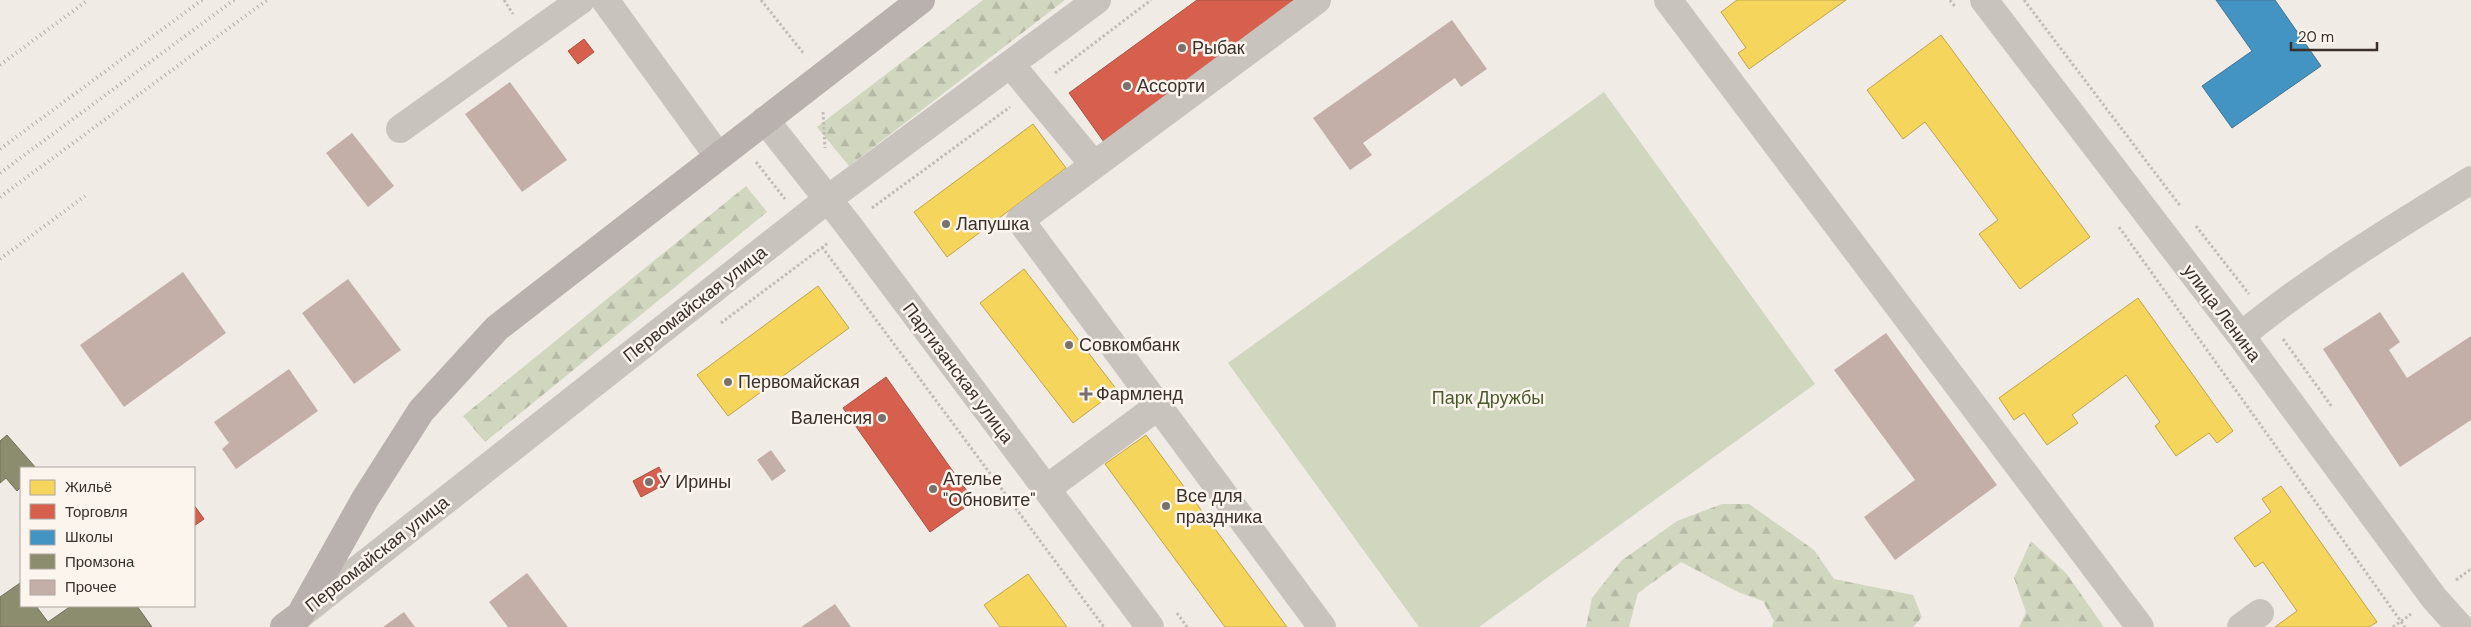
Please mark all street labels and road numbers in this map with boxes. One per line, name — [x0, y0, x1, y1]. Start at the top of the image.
street label: Первомайская улица — [618, 240, 773, 368]
street label: улица Ленина — [2177, 259, 2267, 367]
street label: Партизанская улица — [897, 298, 1019, 449]
street label: Первомайская улица — [300, 490, 455, 618]

